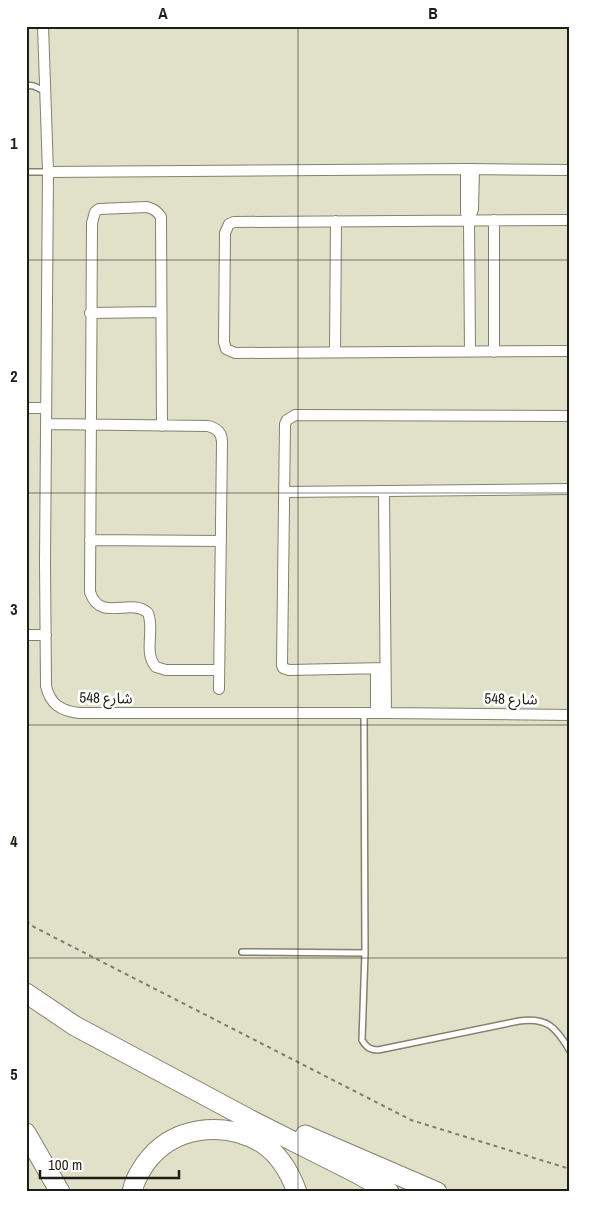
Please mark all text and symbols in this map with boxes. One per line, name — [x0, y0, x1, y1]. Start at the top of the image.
text: A — [158, 2, 168, 24]
text: B — [428, 2, 438, 24]
text: 1 — [10, 132, 18, 154]
text: 2 — [10, 365, 18, 387]
text: 3 — [10, 598, 18, 620]
street label: شارع 548 — [79, 687, 133, 710]
street label: شارع 548 — [484, 688, 538, 711]
text: 4 — [10, 830, 18, 852]
text: 5 — [10, 1063, 18, 1085]
scale bar — [40, 1148, 179, 1180]
text: 100 m — [48, 1154, 82, 1175]

